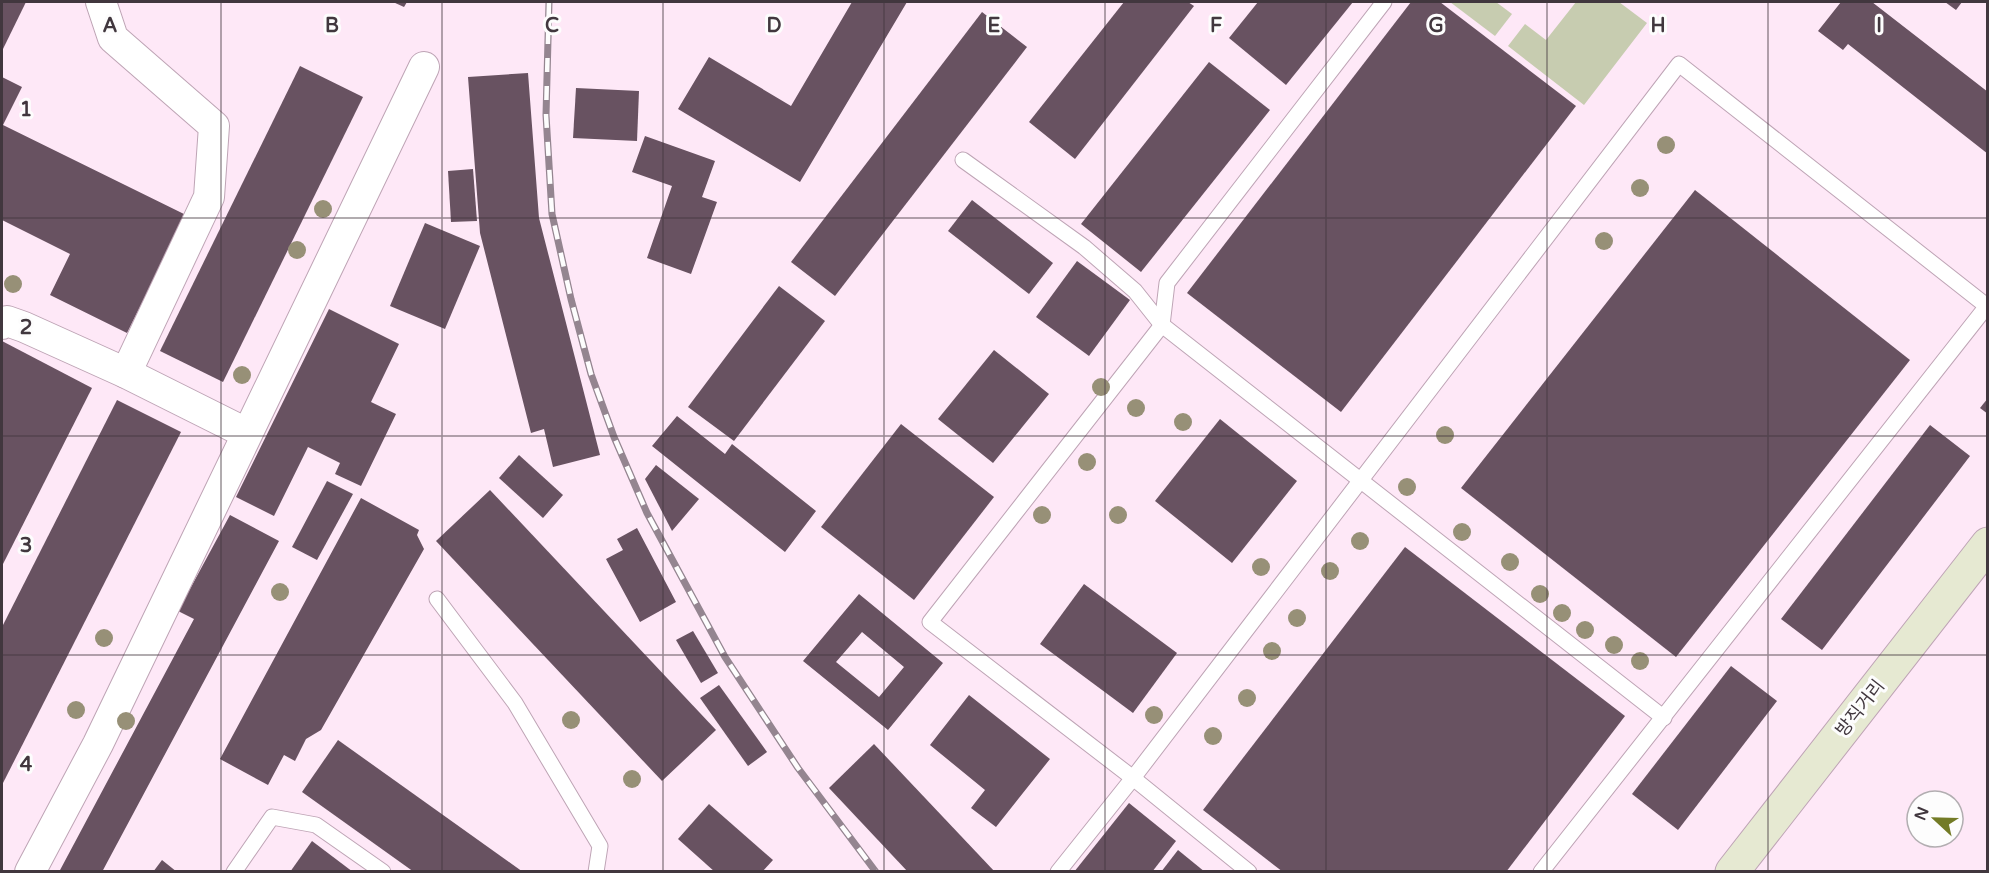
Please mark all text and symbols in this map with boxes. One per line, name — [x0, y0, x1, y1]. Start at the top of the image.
text: A — [103, 14, 118, 38]
text: B — [325, 14, 339, 38]
text: C — [545, 14, 559, 38]
text: D — [766, 14, 782, 38]
text: E — [988, 14, 1001, 38]
text: F — [1210, 14, 1222, 38]
text: G — [1428, 14, 1444, 38]
text: H — [1650, 14, 1666, 38]
text: I — [1876, 14, 1882, 38]
text: 1 — [20, 98, 32, 122]
text: 2 — [20, 316, 32, 340]
text: 3 — [20, 534, 32, 558]
street label: 방직거리 — [1831, 675, 1889, 741]
text: 4 — [20, 753, 33, 777]
north arrow — [1905, 789, 1965, 849]
text: N — [1910, 804, 1934, 823]

